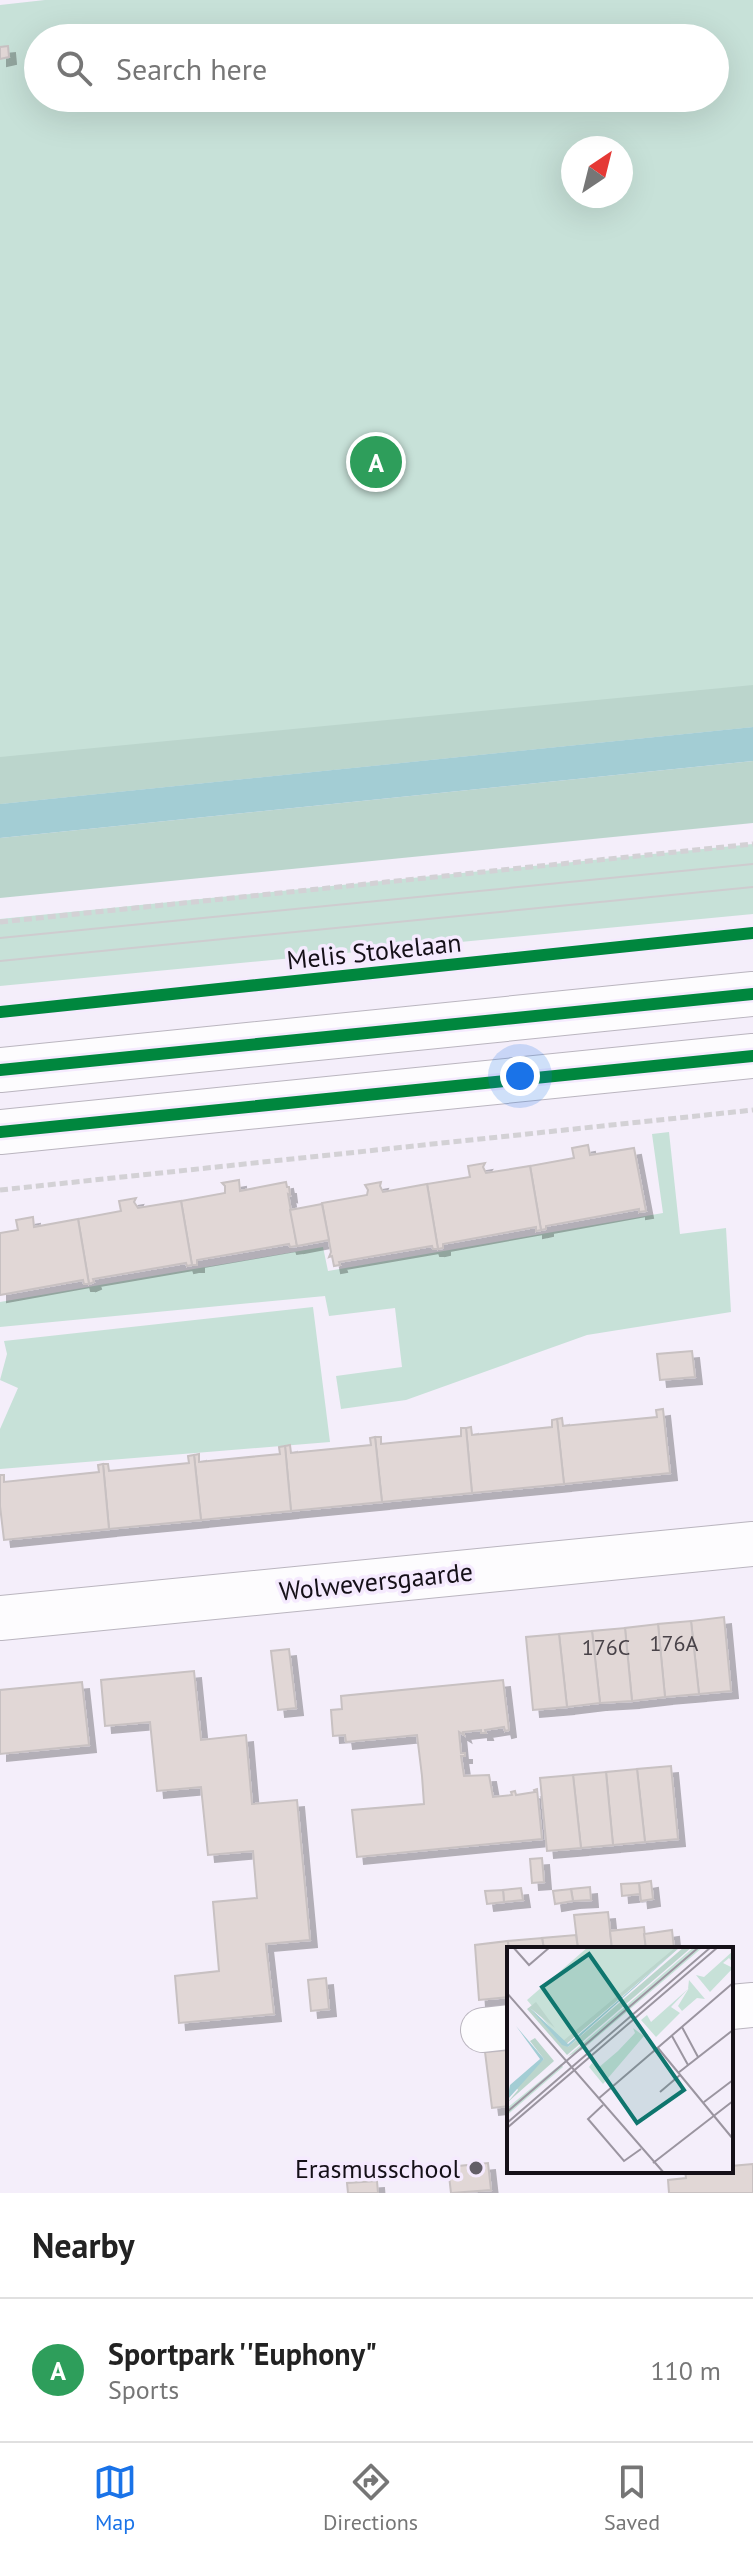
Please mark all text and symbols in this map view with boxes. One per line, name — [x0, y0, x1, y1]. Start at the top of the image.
search box — [24, 24, 729, 112]
icon: search — [52, 46, 96, 90]
text: Search here — [116, 49, 267, 88]
north arrow — [561, 136, 633, 208]
pin: A — [350, 432, 402, 492]
street label: Melis Stokelaan — [285, 925, 463, 977]
your location — [500, 1056, 540, 1096]
street label: Wolweversgaarde — [278, 1554, 474, 1608]
house number: 176A — [650, 1629, 699, 1657]
house number: 176C — [582, 1633, 630, 1661]
inset map — [507, 1947, 733, 2173]
place label: Erasmusschool — [295, 2152, 460, 2185]
marker: Erasmusschool — [467, 2159, 485, 2177]
text: Nearby — [32, 2223, 134, 2267]
text: Sportpark ''Euphony" — [108, 2334, 377, 2373]
text: A — [50, 2354, 66, 2387]
text: 110 m — [650, 2354, 721, 2387]
text: Sports — [108, 2373, 179, 2406]
tab: Map — [93, 2460, 137, 2536]
tab: Directions — [323, 2460, 418, 2536]
tab: Saved — [604, 2460, 660, 2536]

